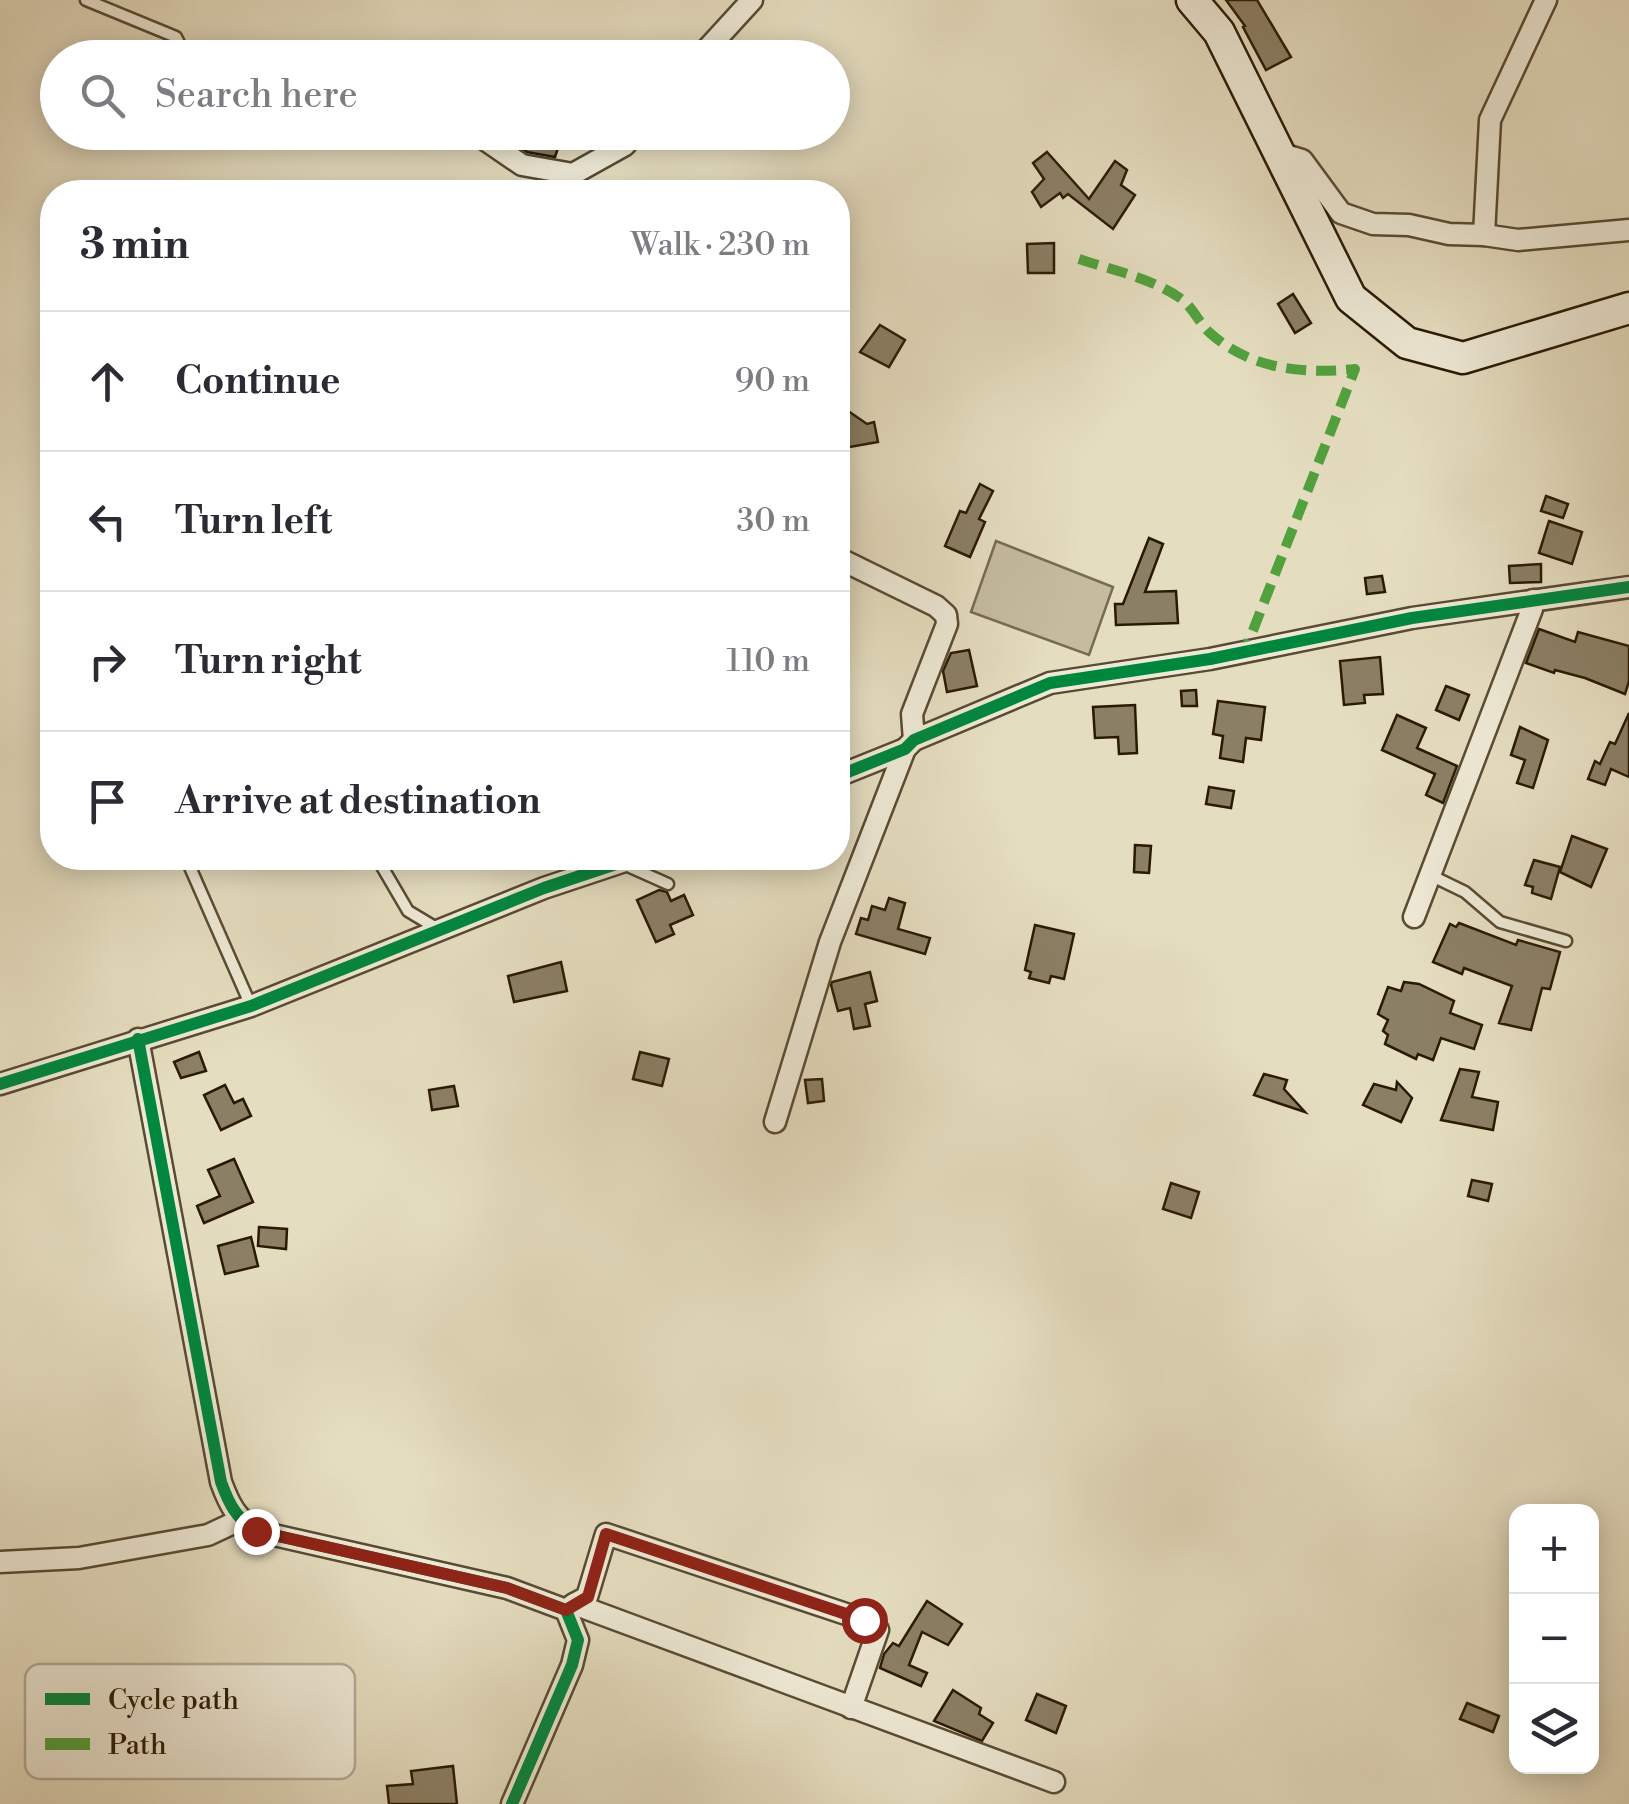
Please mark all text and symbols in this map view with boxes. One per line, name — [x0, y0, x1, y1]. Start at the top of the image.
search box — [40, 40, 850, 150]
icon: search — [75, 68, 130, 123]
text: Search here — [155, 72, 358, 119]
text: 3 min — [80, 219, 189, 272]
text: Walk · 230 m — [630, 225, 810, 265]
icon: ahead — [80, 354, 135, 409]
text: Continue — [175, 358, 340, 405]
text: 90 m — [735, 361, 810, 401]
icon: left — [80, 494, 135, 549]
text: Turn left — [175, 498, 332, 545]
text: 30 m — [736, 501, 810, 541]
icon: right — [80, 634, 135, 689]
text: Turn right — [175, 638, 361, 685]
text: 110 m — [727, 641, 810, 681]
icon: arrive — [80, 774, 135, 829]
text: Arrive at destination — [175, 778, 541, 825]
map controls — [1509, 1504, 1599, 1774]
button: + — [1509, 1504, 1599, 1594]
route end — [234, 1509, 280, 1555]
button: − — [1509, 1594, 1599, 1684]
route start — [842, 1598, 888, 1644]
legend — [25, 1664, 355, 1779]
text: Cycle path — [108, 1683, 239, 1718]
button: layers — [1509, 1684, 1599, 1774]
text: Path — [108, 1728, 167, 1763]

